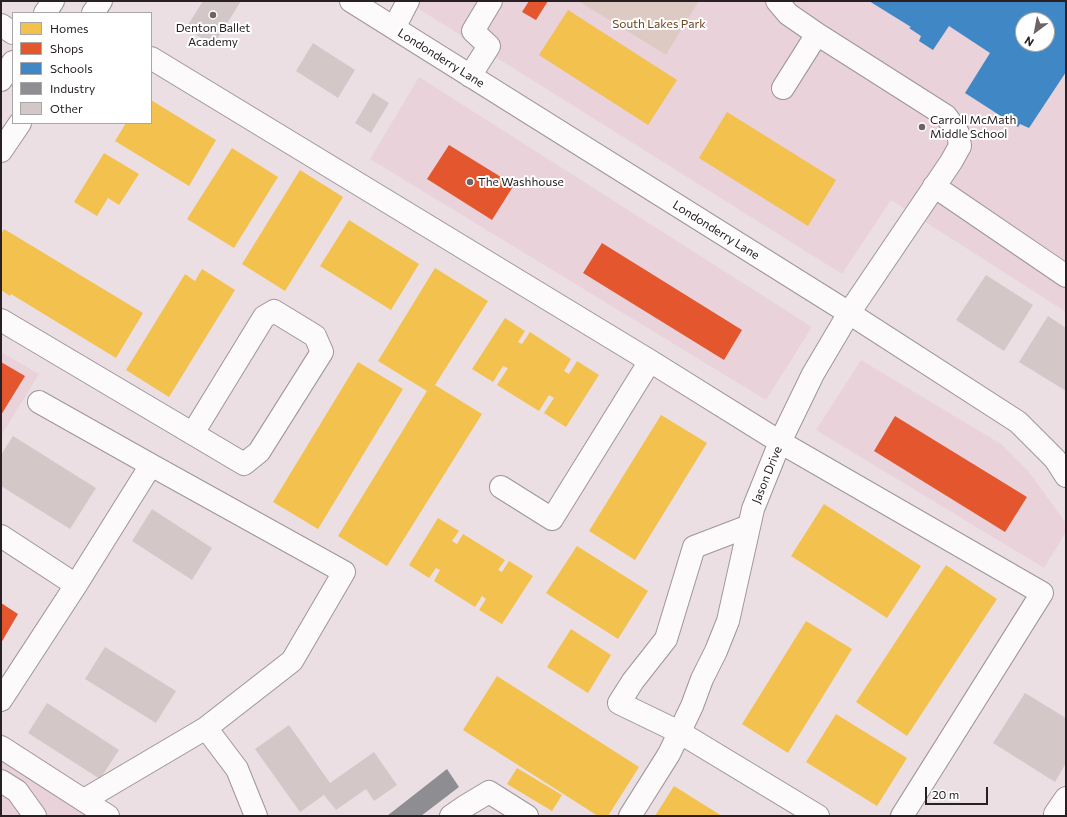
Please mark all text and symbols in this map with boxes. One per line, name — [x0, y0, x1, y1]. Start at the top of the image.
marker: Denton Ballet Academy — [208, 10, 218, 20]
legend — [12, 12, 152, 124]
north arrow — [1015, 12, 1055, 52]
park label: South Lakes Park — [612, 17, 706, 31]
text: Homes — [50, 21, 88, 35]
place label: Denton Ballet Academy — [176, 21, 250, 49]
street label: Londonderry Lane — [395, 26, 487, 90]
text: N — [1022, 34, 1036, 49]
text: Shops — [50, 41, 84, 55]
text: Schools — [50, 61, 93, 75]
text: Industry — [50, 81, 95, 95]
text: Other — [50, 101, 83, 115]
place label: Carroll McMath Middle School — [930, 113, 1016, 141]
marker: Carroll McMath Middle School — [917, 122, 927, 132]
place label: The Washhouse — [478, 175, 564, 189]
marker: The Washhouse — [465, 177, 475, 187]
street label: Londonderry Lane — [670, 198, 762, 262]
street label: Jason Drive — [749, 444, 785, 506]
scale bar — [927, 779, 990, 805]
text: 20 m — [932, 787, 959, 801]

